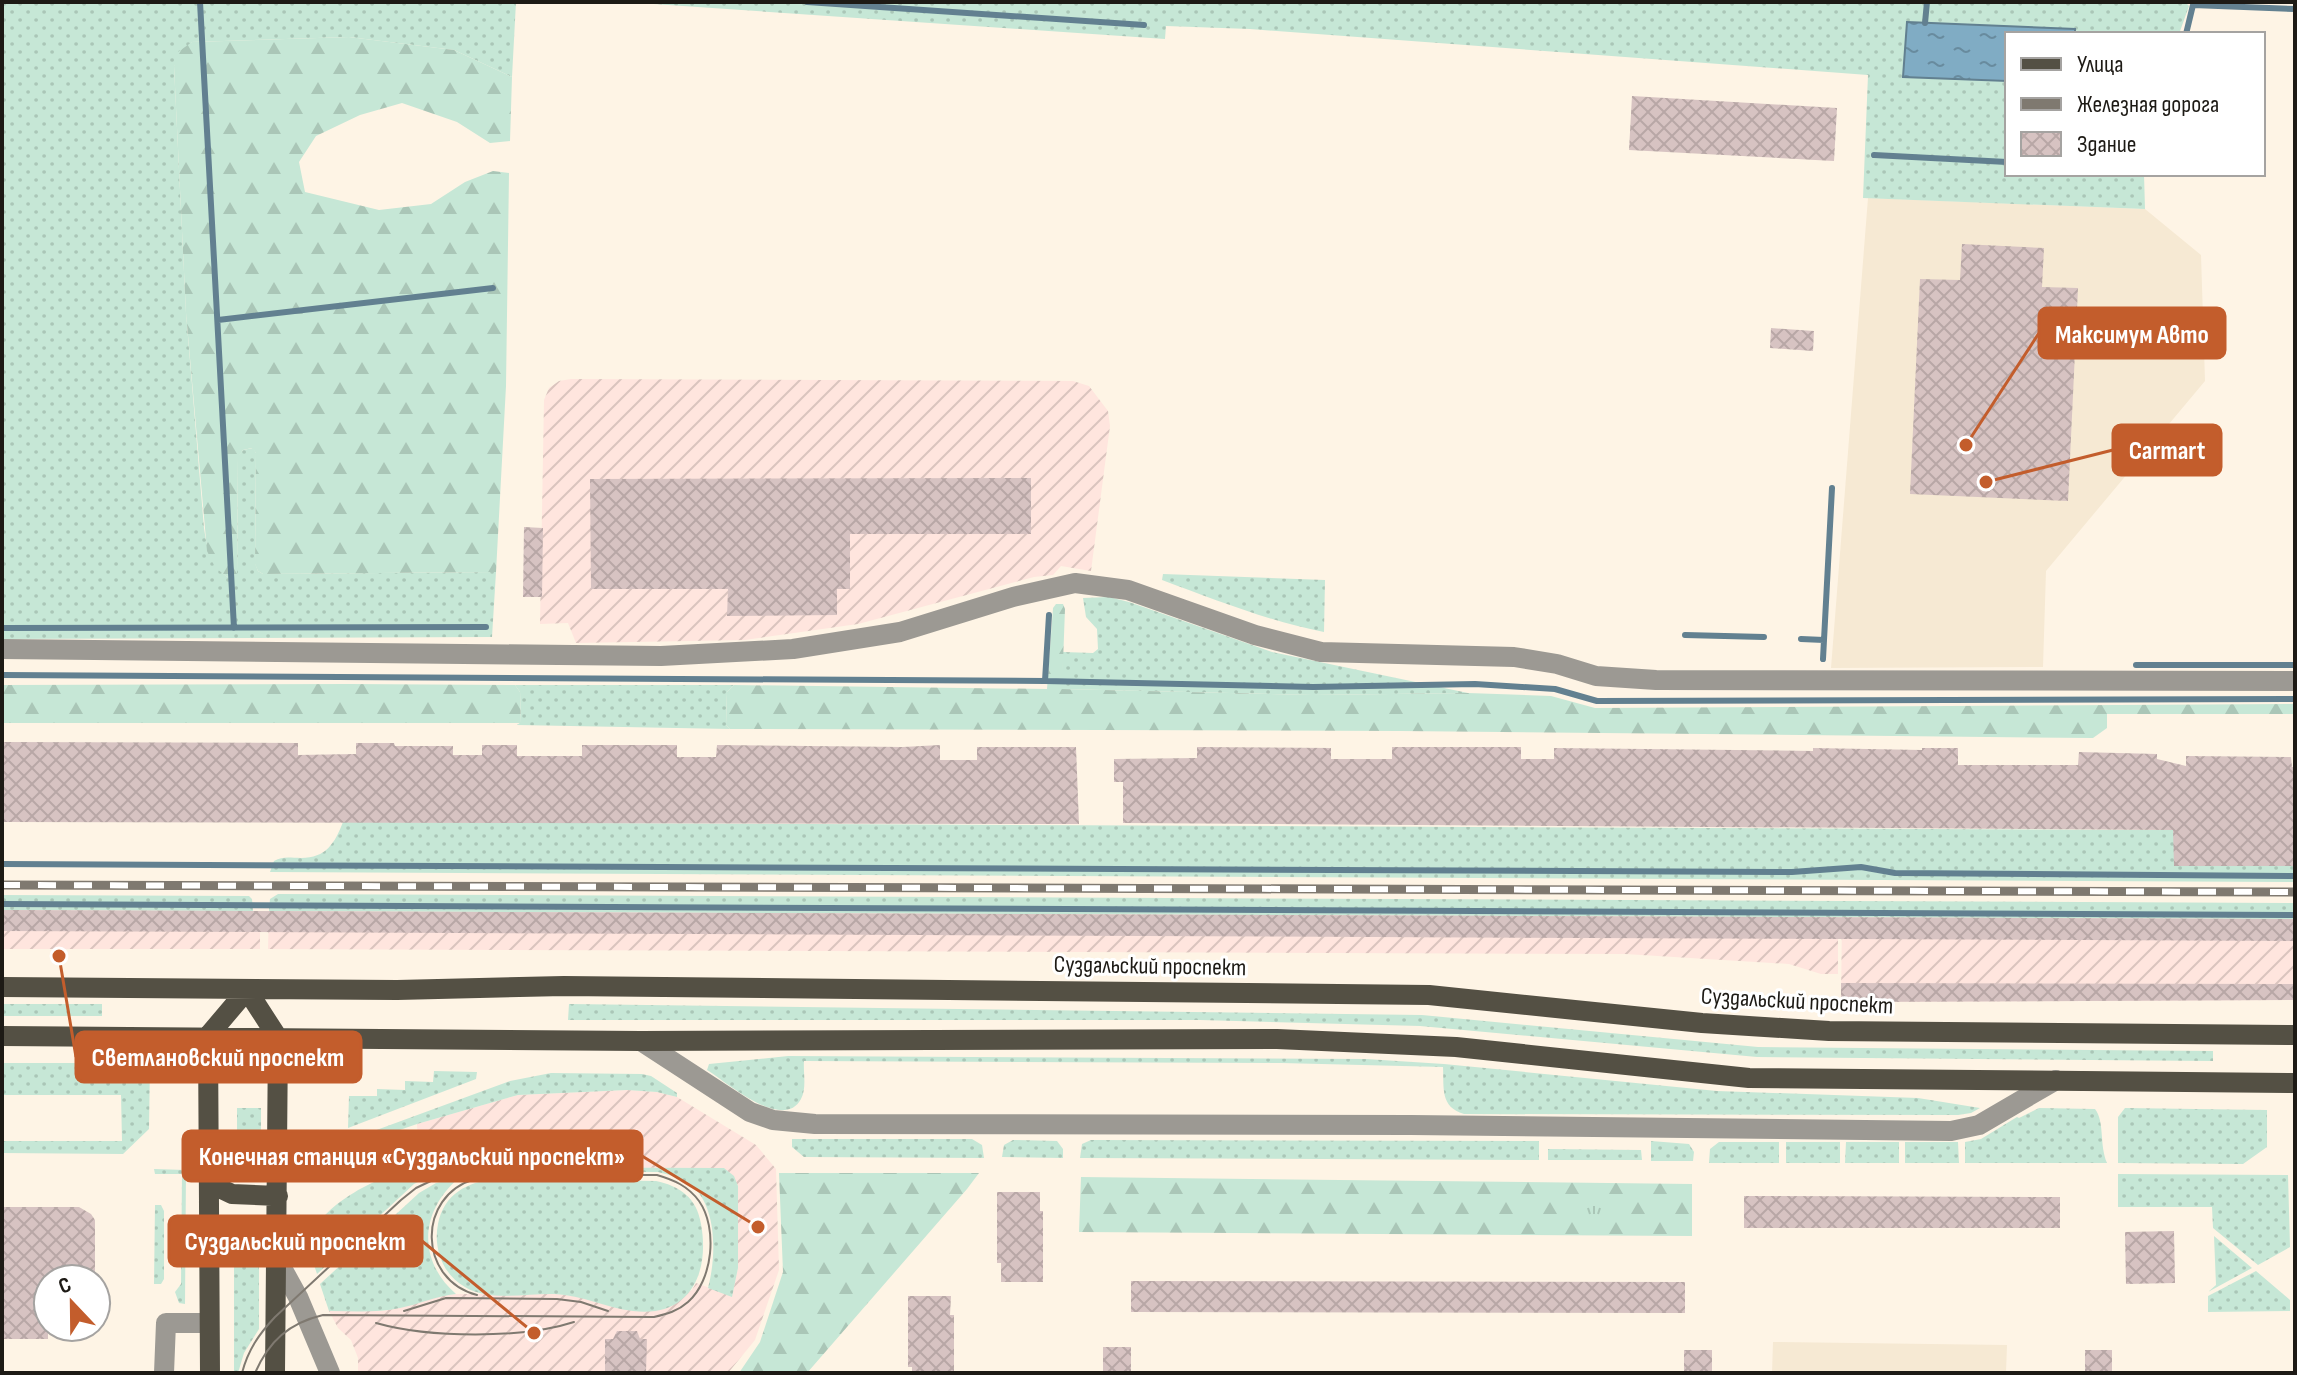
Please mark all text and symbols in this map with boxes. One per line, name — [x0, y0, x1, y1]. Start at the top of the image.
legend — [2005, 32, 2265, 176]
text: Улица — [2077, 50, 2123, 79]
text: Железная дорога — [2077, 90, 2219, 119]
text: Здание — [2077, 130, 2136, 159]
callout: Максимум Авто — [2039, 308, 2225, 358]
text: Максимум Авто — [2055, 320, 2209, 351]
callout: Carmart — [2113, 425, 2221, 475]
text: Carmart — [2129, 436, 2206, 467]
street label: Суздальский проспект — [1053, 950, 1247, 982]
street label: Суздальский проспект — [1700, 981, 1894, 1021]
callout: Светлановский проспект — [76, 1032, 361, 1082]
text: Светлановский проспект — [92, 1043, 344, 1074]
callout: Конечная станция «Суздальский проспект» — [183, 1131, 642, 1181]
text: Конечная станция «Суздальский проспект» — [199, 1142, 625, 1173]
callout: Суздальский проспект — [169, 1216, 422, 1266]
text: Суздальский проспект — [184, 1227, 406, 1258]
north arrow — [32, 1263, 112, 1343]
text: С — [55, 1271, 75, 1300]

